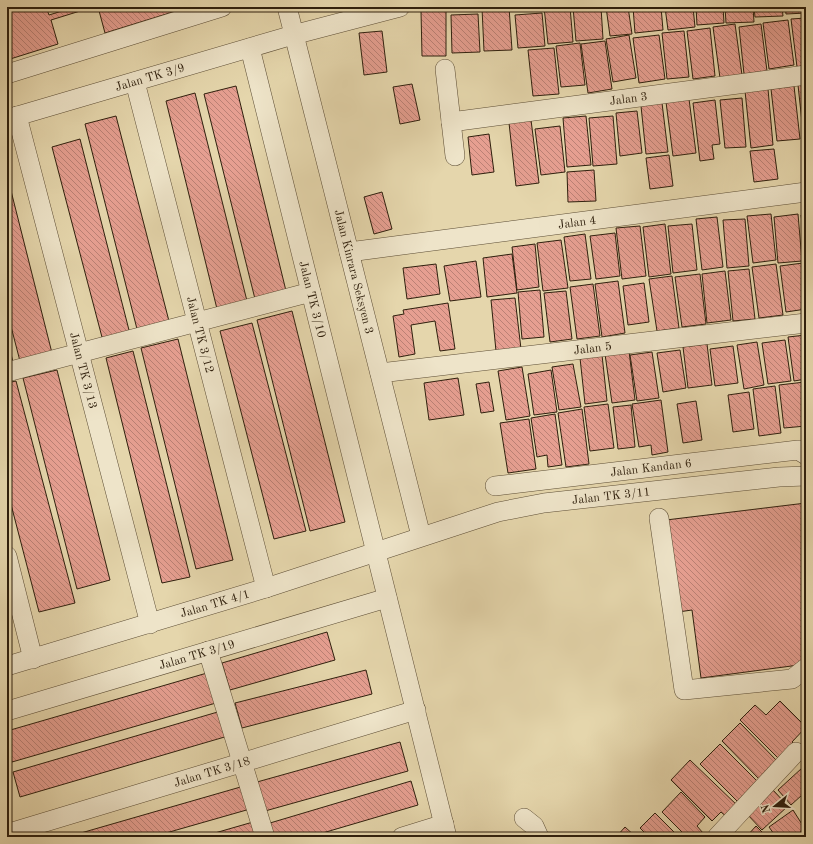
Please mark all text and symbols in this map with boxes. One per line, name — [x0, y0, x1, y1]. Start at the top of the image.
street label: Jalan TK 3/9 — [114, 62, 186, 94]
street label: Jalan 3 — [609, 91, 648, 108]
street label: Jalan Kinrara Seksyen 3 — [332, 208, 375, 335]
street label: Jalan 4 — [557, 215, 597, 232]
street label: Jalan TK 3/10 — [296, 260, 327, 339]
street label: Jalan TK 3/12 — [184, 295, 215, 375]
street label: Jalan TK 3/13 — [67, 331, 98, 410]
street label: Jalan 5 — [573, 340, 612, 357]
street label: Jalan Kandan 6 — [610, 458, 692, 479]
street label: Jalan TK 3/11 — [571, 486, 651, 507]
street label: Jalan TK 4/1 — [179, 588, 251, 620]
street label: Jalan TK 3/19 — [158, 639, 237, 673]
street label: Jalan TK 3/18 — [173, 755, 252, 790]
north arrow — [755, 786, 795, 826]
text: N — [760, 802, 773, 814]

